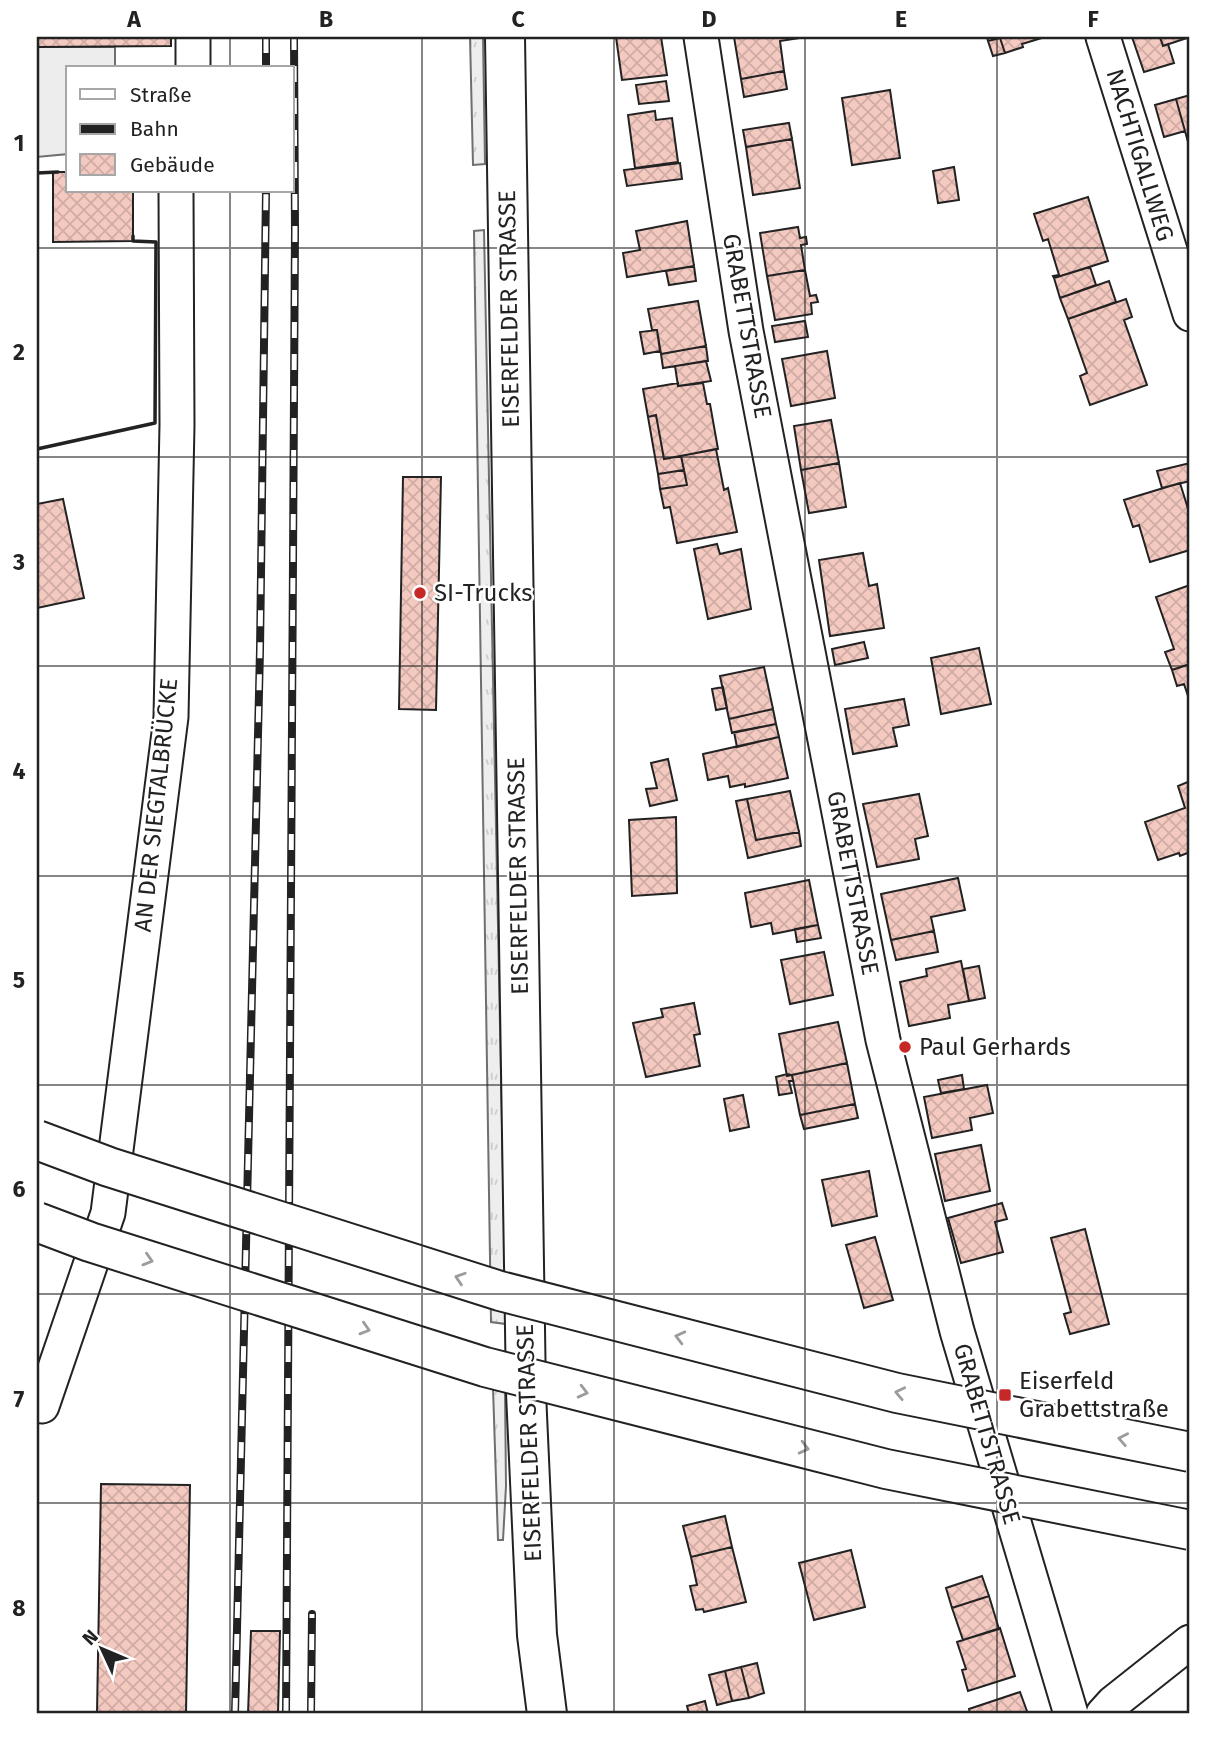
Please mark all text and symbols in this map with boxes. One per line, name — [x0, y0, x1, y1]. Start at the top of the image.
text: A — [126, 5, 141, 33]
text: B — [319, 5, 333, 33]
text: C — [511, 5, 525, 33]
text: D — [702, 5, 717, 33]
text: E — [895, 5, 907, 33]
text: F — [1087, 5, 1099, 33]
legend — [66, 66, 294, 192]
street label: NACHTIGALLWEG — [1101, 66, 1179, 244]
text: Straße — [130, 82, 192, 108]
text: Bahn — [130, 116, 179, 142]
text: 1 — [14, 129, 24, 157]
text: Gebäude — [130, 152, 215, 178]
street label: EISERFELDER STRASSE — [493, 190, 525, 428]
street label: GRABETTSTRASSE — [717, 231, 777, 421]
text: 2 — [13, 338, 25, 366]
text: 3 — [12, 548, 25, 576]
place label: SI-Trucks — [434, 579, 532, 607]
marker: SI-Trucks — [412, 585, 428, 601]
street label: AN DER SIEGTALBRÜCKE — [129, 677, 183, 933]
text: 4 — [13, 757, 26, 785]
street label: EISERFELDER STRASSE — [502, 757, 534, 995]
street label: GRABETTSTRASSE — [821, 788, 885, 978]
text: 5 — [13, 966, 25, 994]
place label: Paul Gerhards — [919, 1033, 1071, 1061]
marker: Paul Gerhards — [897, 1039, 913, 1055]
text: 6 — [13, 1175, 26, 1203]
one-way arrow — [141, 1252, 153, 1267]
one-way arrow — [455, 1272, 467, 1287]
one-way arrow — [358, 1321, 370, 1335]
street label: EISERFELDER STRASSE — [511, 1324, 547, 1562]
one-way arrow — [674, 1331, 686, 1345]
street label: GRABETTSTRASSE — [948, 1340, 1026, 1528]
place label: Eiserfeld Grabettstraße — [1019, 1367, 1169, 1423]
one-way arrow — [577, 1384, 589, 1398]
text: 7 — [14, 1385, 25, 1413]
one-way arrow — [894, 1387, 906, 1402]
marker: Eiserfeld Grabettstraße — [997, 1387, 1013, 1403]
one-way arrow — [1117, 1432, 1129, 1447]
one-way arrow — [797, 1440, 809, 1454]
text: 8 — [12, 1594, 26, 1622]
north arrow — [66, 1614, 136, 1684]
text: N — [77, 1625, 103, 1650]

